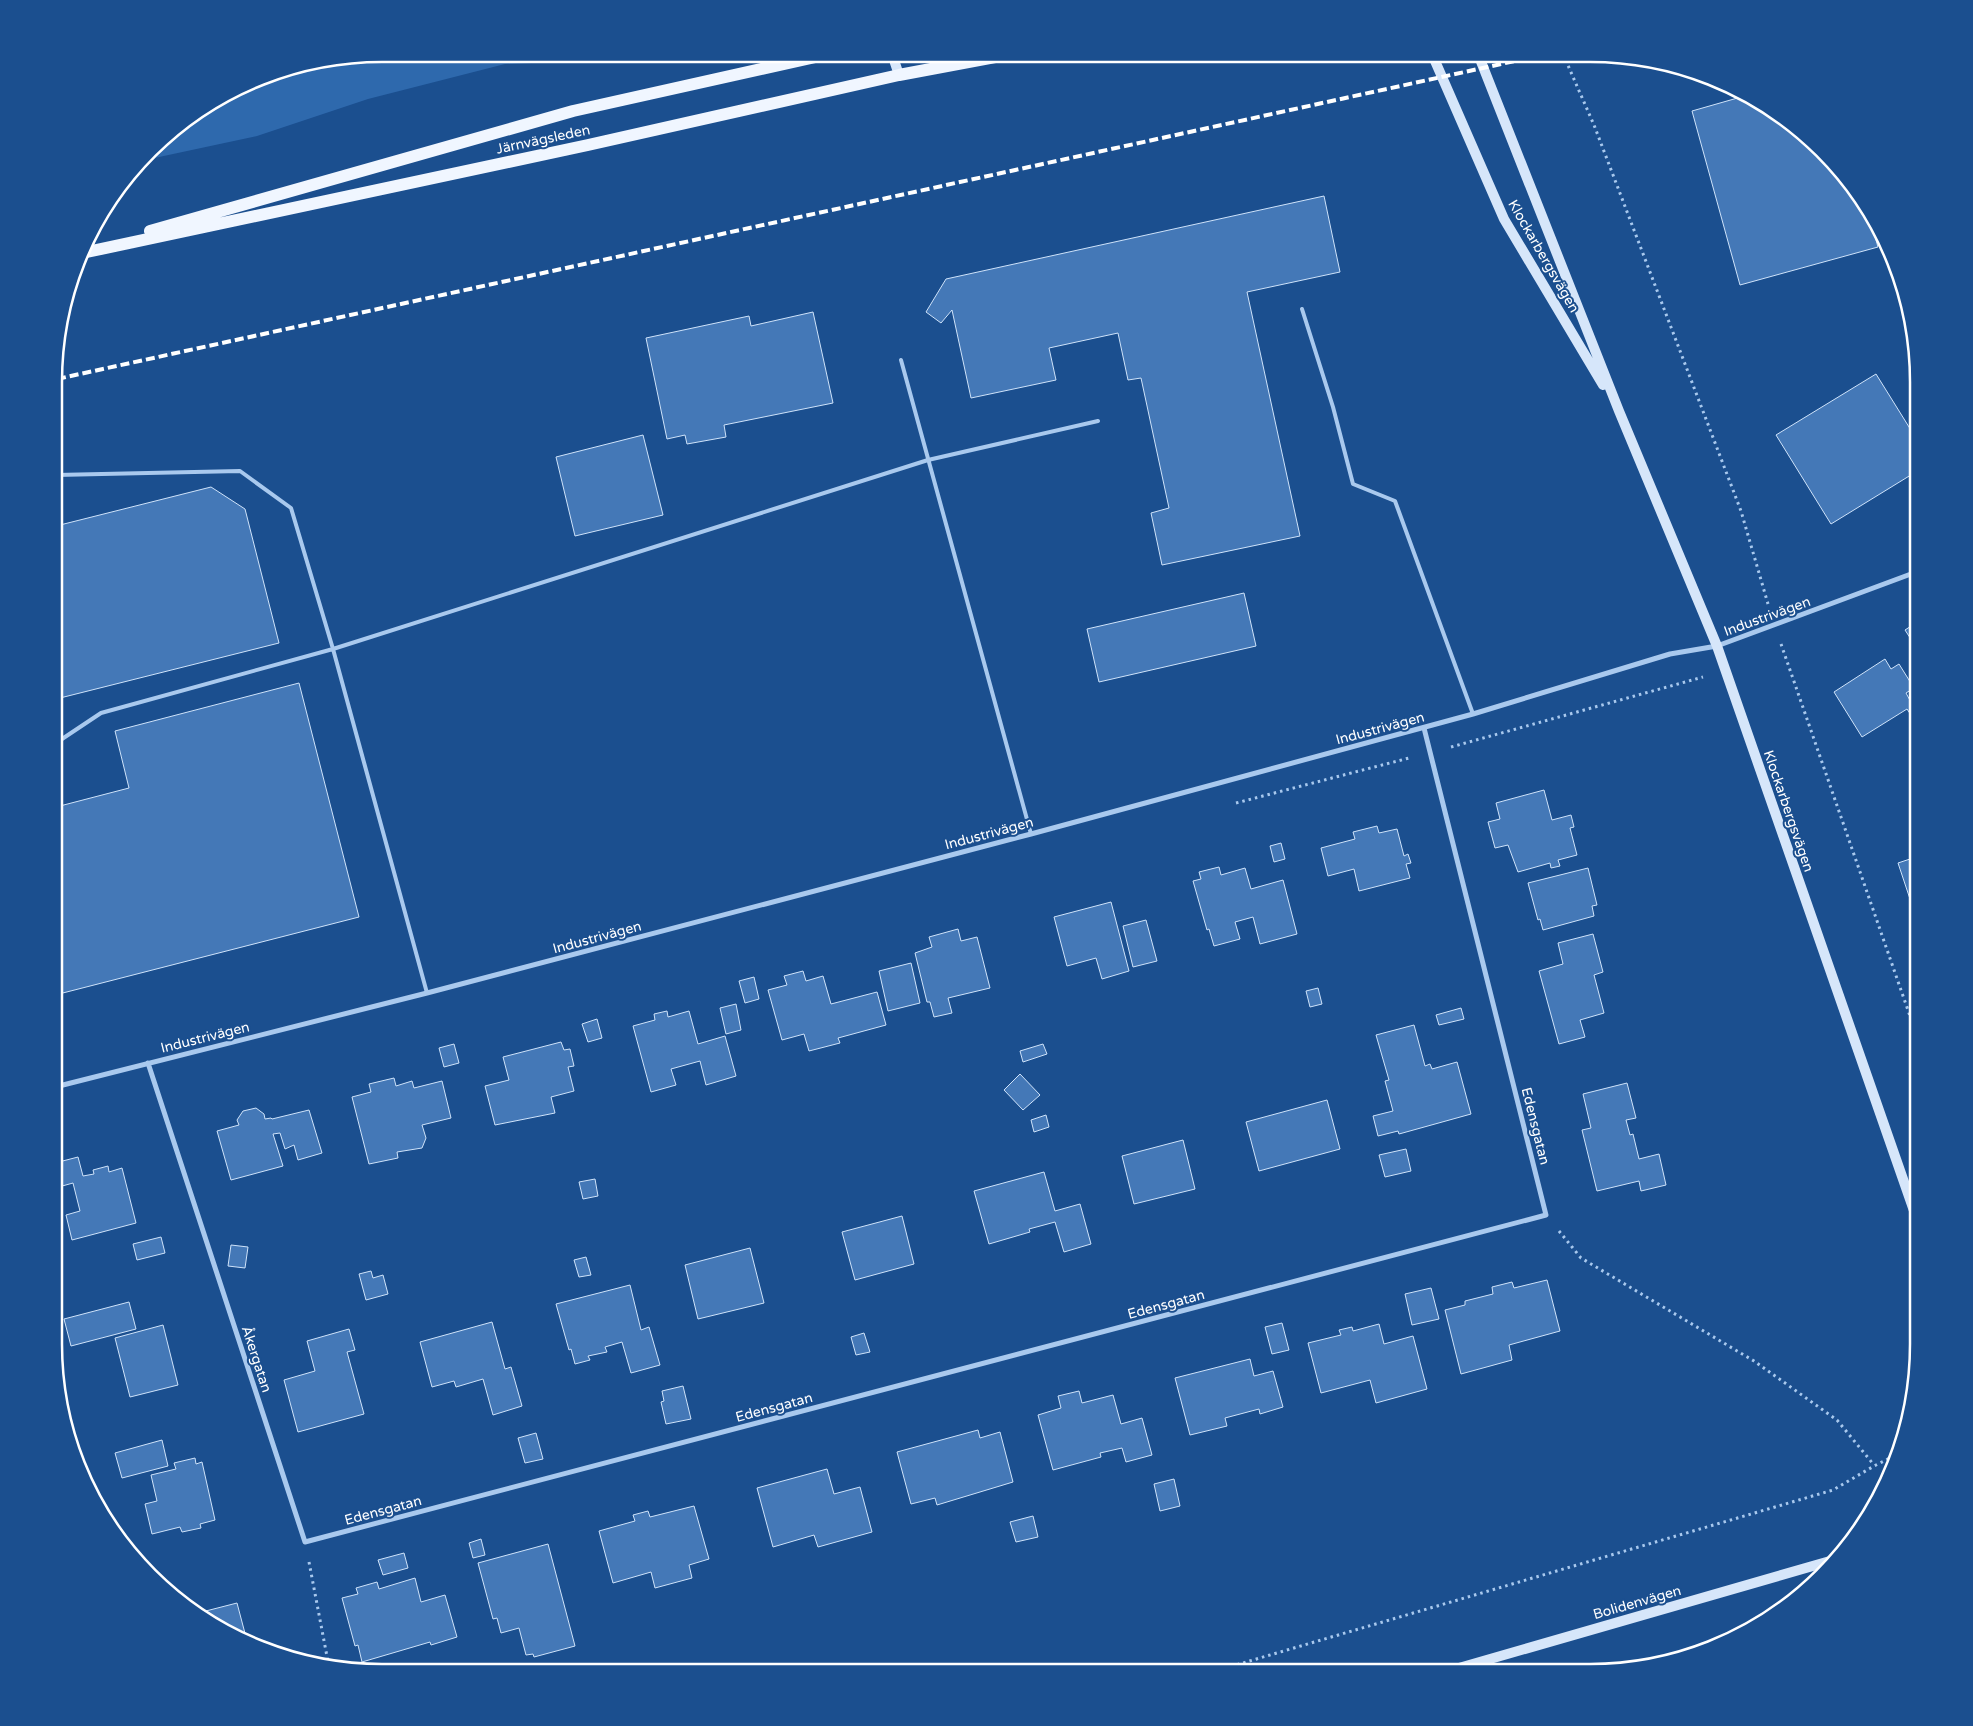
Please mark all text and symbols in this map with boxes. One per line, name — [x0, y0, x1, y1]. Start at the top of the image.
street label: Järnvägsleden — [495, 121, 592, 158]
street label: Klockarbergsvägen — [1504, 197, 1583, 316]
street label: Industrivägen — [1721, 593, 1813, 640]
street label: Industrivägen — [1334, 708, 1426, 748]
street label: Klockarbergsvägen — [1760, 748, 1817, 874]
street label: Industrivägen — [943, 813, 1035, 853]
street label: Industrivägen — [551, 917, 643, 957]
street label: Industrivägen — [159, 1018, 251, 1057]
street label: Edensgatan — [1518, 1086, 1553, 1167]
street label: Edensgatan — [1126, 1286, 1206, 1323]
street label: Åkergatan — [238, 1324, 275, 1395]
street label: Edensgatan — [734, 1389, 814, 1426]
street label: Edensgatan — [343, 1492, 423, 1529]
street label: Bolidenvägen — [1591, 1582, 1683, 1623]

